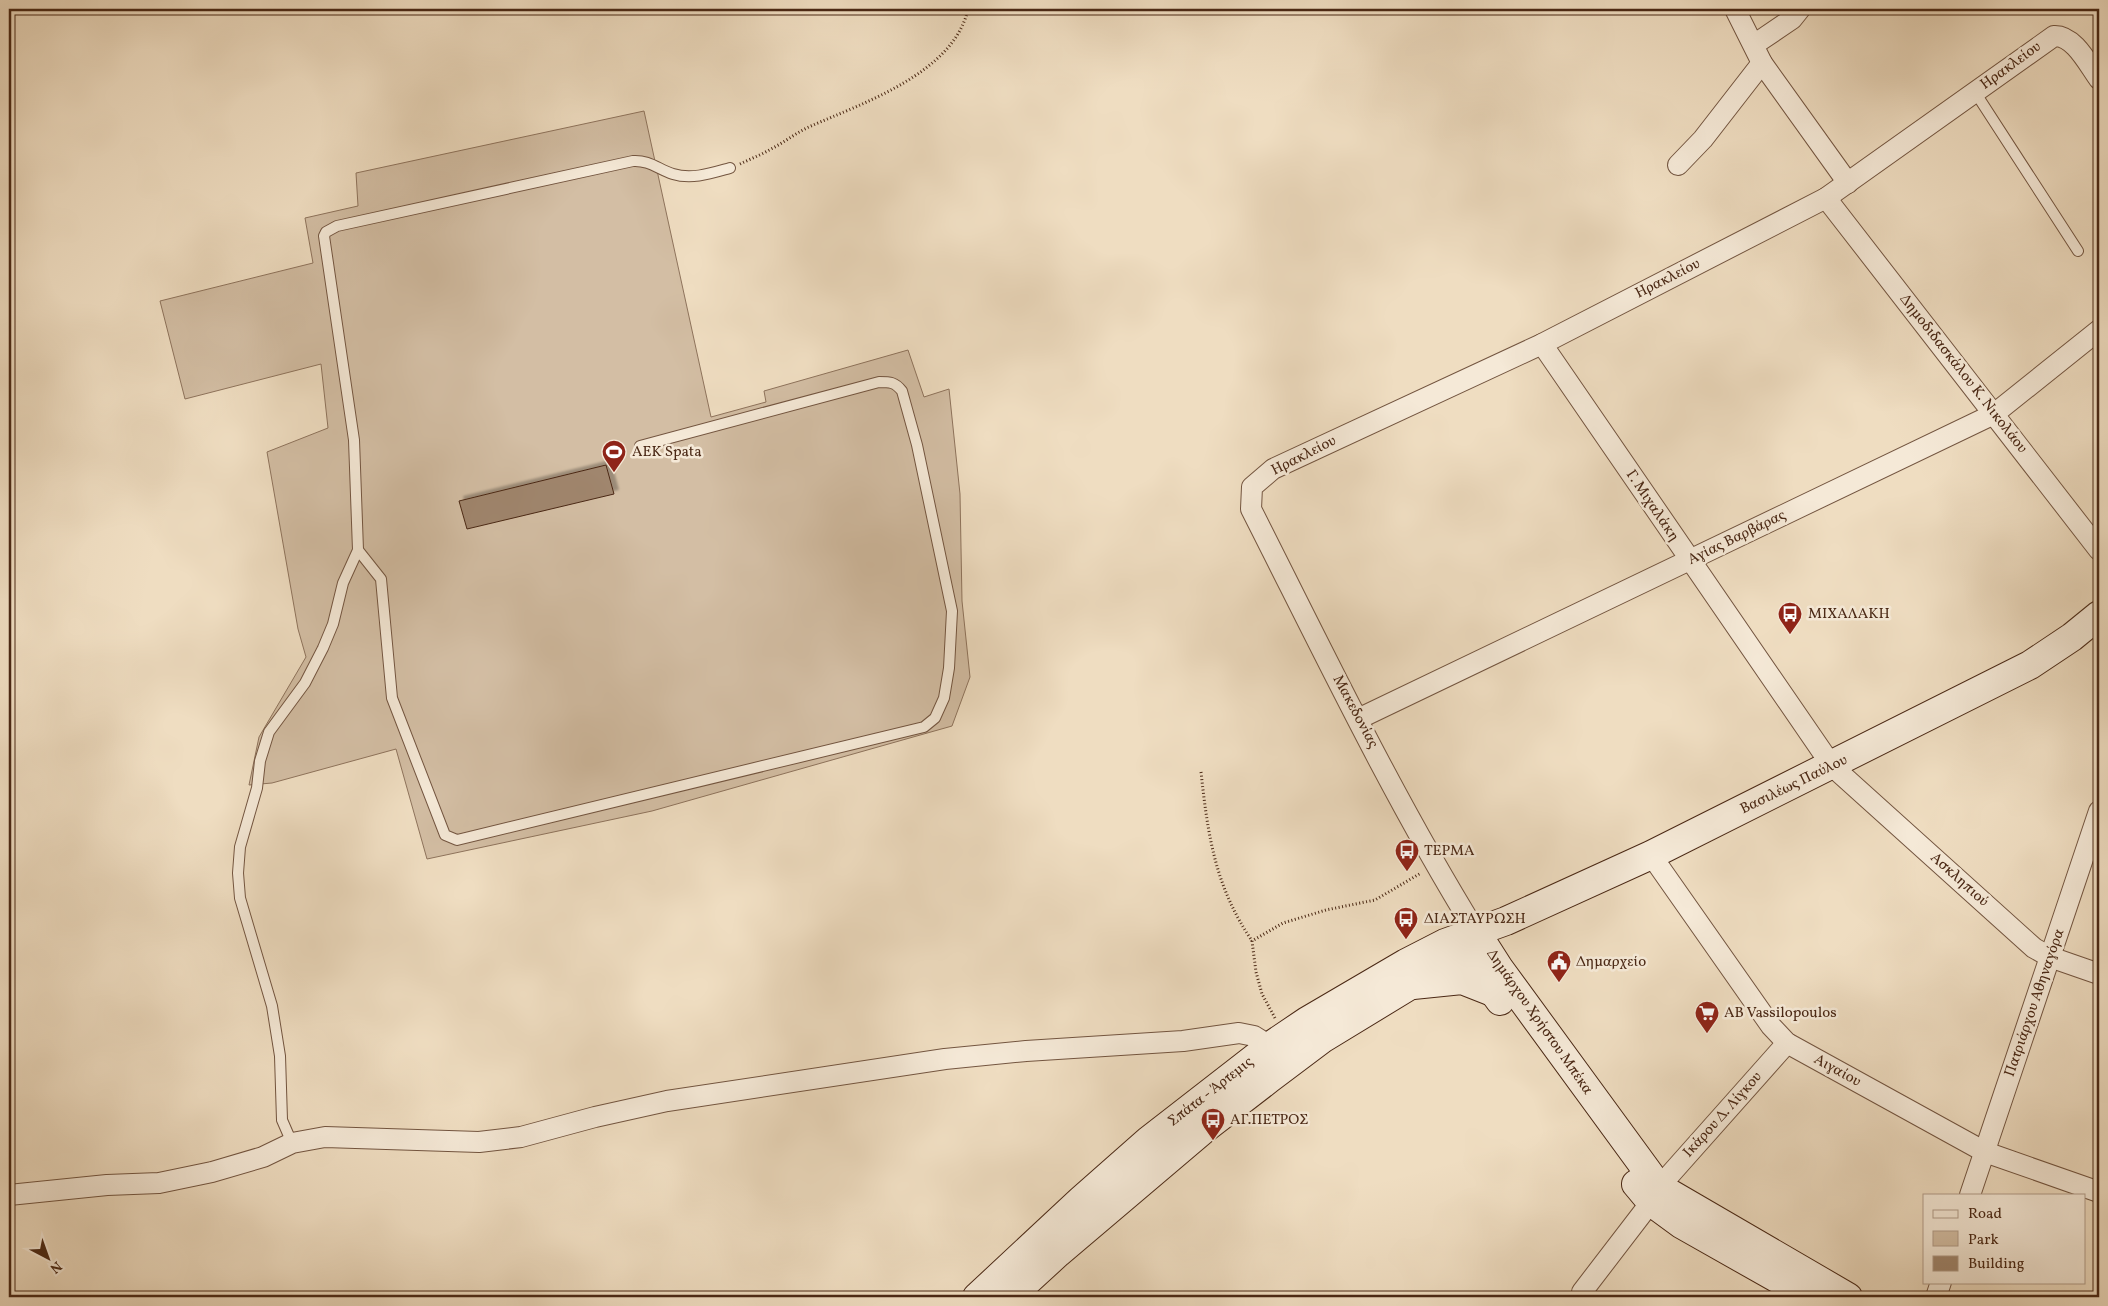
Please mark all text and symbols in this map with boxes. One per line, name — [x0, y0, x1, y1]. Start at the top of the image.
street label: Ηρακλείου — [1976, 37, 2046, 95]
street label: Ηρακλείου — [1632, 254, 1704, 304]
street label: Δημοδιδασκάλου Κ. Νικολάου — [1894, 290, 2032, 458]
street label: Ηρακλείου — [1268, 431, 1340, 481]
sports icon: AEK Spata — [601, 439, 627, 473]
place label: AEK Spata — [632, 442, 702, 463]
street label: Γ. Μιχαλάκη — [1620, 466, 1684, 546]
street label: Αγίας Βαρβάρας — [1684, 505, 1790, 571]
bus stop icon: ΜΙΧΑΛΑΚΗ — [1777, 601, 1803, 635]
place label: ΜΙΧΑΛΑΚΗ — [1808, 604, 1890, 625]
street label: Μακεδονίας — [1327, 672, 1383, 753]
street label: Βασιλέως Παύλου — [1737, 750, 1851, 820]
bus stop icon: ΤΕΡΜΑ — [1394, 838, 1420, 872]
place label: ΤΕΡΜΑ — [1424, 841, 1475, 862]
street label: Ασκληπιού — [1925, 848, 1993, 912]
bus stop icon: ΔΙΑΣΤΑΥΡΩΣΗ — [1393, 906, 1419, 940]
place label: ΔΙΑΣΤΑΥΡΩΣΗ — [1424, 909, 1526, 930]
street label: Πατριάρχου Αθηναγόρα — [2000, 926, 2070, 1080]
street label: Δημάρχου Χρήστου Μπέκα — [1481, 945, 1597, 1099]
public building icon: Δημαρχείο — [1546, 949, 1572, 983]
place label: Δημαρχείο — [1576, 952, 1646, 973]
supermarket icon: AB Vassilopoulos — [1694, 1000, 1720, 1034]
place label: AB Vassilopoulos — [1724, 1003, 1837, 1024]
street label: Αιγαίου — [1810, 1049, 1864, 1093]
street label: Σπάτα - Άρτεμις — [1164, 1052, 1258, 1132]
street label: Ικάρου Δ. Λίγκου — [1679, 1067, 1767, 1163]
bus stop icon: ΑΓ.ΠΕΤΡΟΣ — [1200, 1107, 1226, 1141]
place label: ΑΓ.ΠΕΤΡΟΣ — [1230, 1110, 1308, 1131]
legend — [1923, 1194, 2086, 1284]
text: Road — [1968, 1204, 2002, 1225]
text: Park — [1968, 1230, 1999, 1251]
north arrow — [22, 1234, 72, 1284]
text: Building — [1968, 1254, 2025, 1275]
text: N — [45, 1256, 66, 1277]

